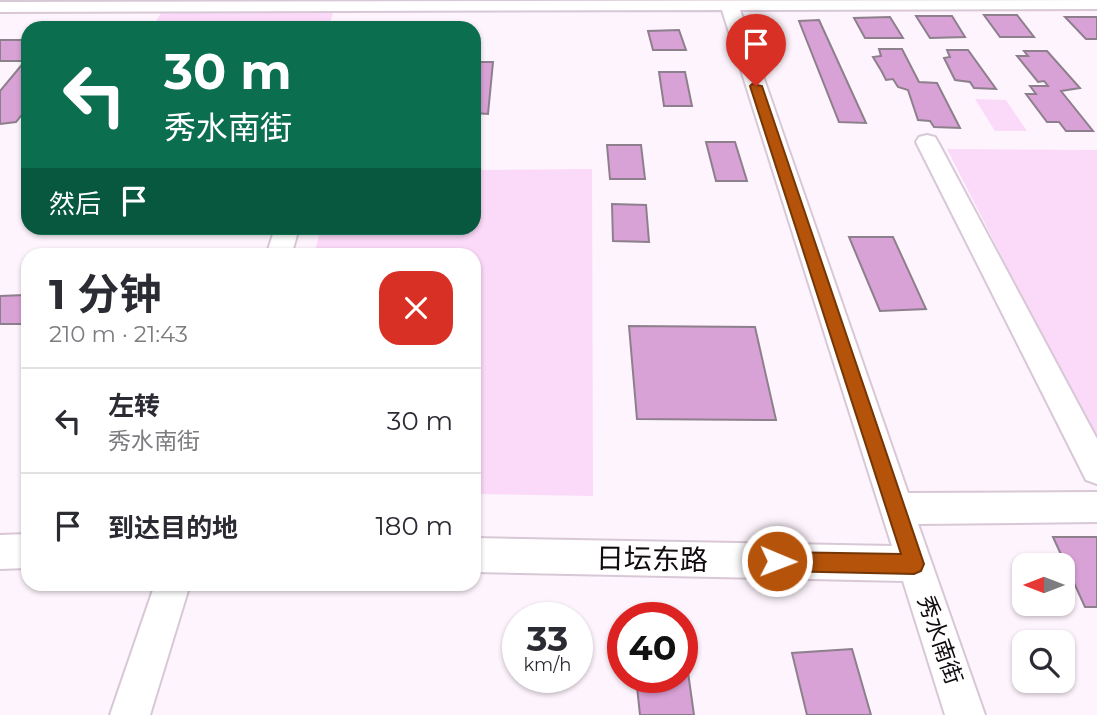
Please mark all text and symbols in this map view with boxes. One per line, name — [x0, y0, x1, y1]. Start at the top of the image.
pin — [726, 14, 786, 86]
icon: arrive — [737, 25, 775, 63]
text: 30 m — [164, 42, 292, 101]
icon: left — [49, 49, 140, 140]
text: 秀水南街 — [164, 108, 292, 147]
icon: arrive — [115, 182, 153, 220]
text: 然后 — [49, 188, 101, 220]
text: 1 分钟 — [49, 268, 161, 320]
button: close — [379, 271, 453, 345]
text: 210 m · 21:43 — [49, 320, 188, 348]
text: 左转 — [108, 390, 160, 422]
icon: left — [49, 402, 87, 440]
text: 30 m — [387, 405, 453, 437]
text: 秀水南街 — [108, 427, 200, 455]
icon: arrive — [49, 507, 87, 545]
text: 180 m — [375, 510, 453, 542]
text: 到达目的地 — [108, 512, 238, 544]
position arrow — [740, 524, 814, 598]
street label: 日坛东路 — [596, 541, 708, 577]
north arrow — [1012, 553, 1074, 616]
map controls — [1012, 553, 1075, 693]
street label: 秀水南街 — [912, 592, 968, 688]
speed limit sign: 40 — [607, 602, 698, 693]
text: 33 — [527, 617, 568, 660]
button: search — [1012, 630, 1075, 693]
text: km/h — [523, 654, 572, 676]

